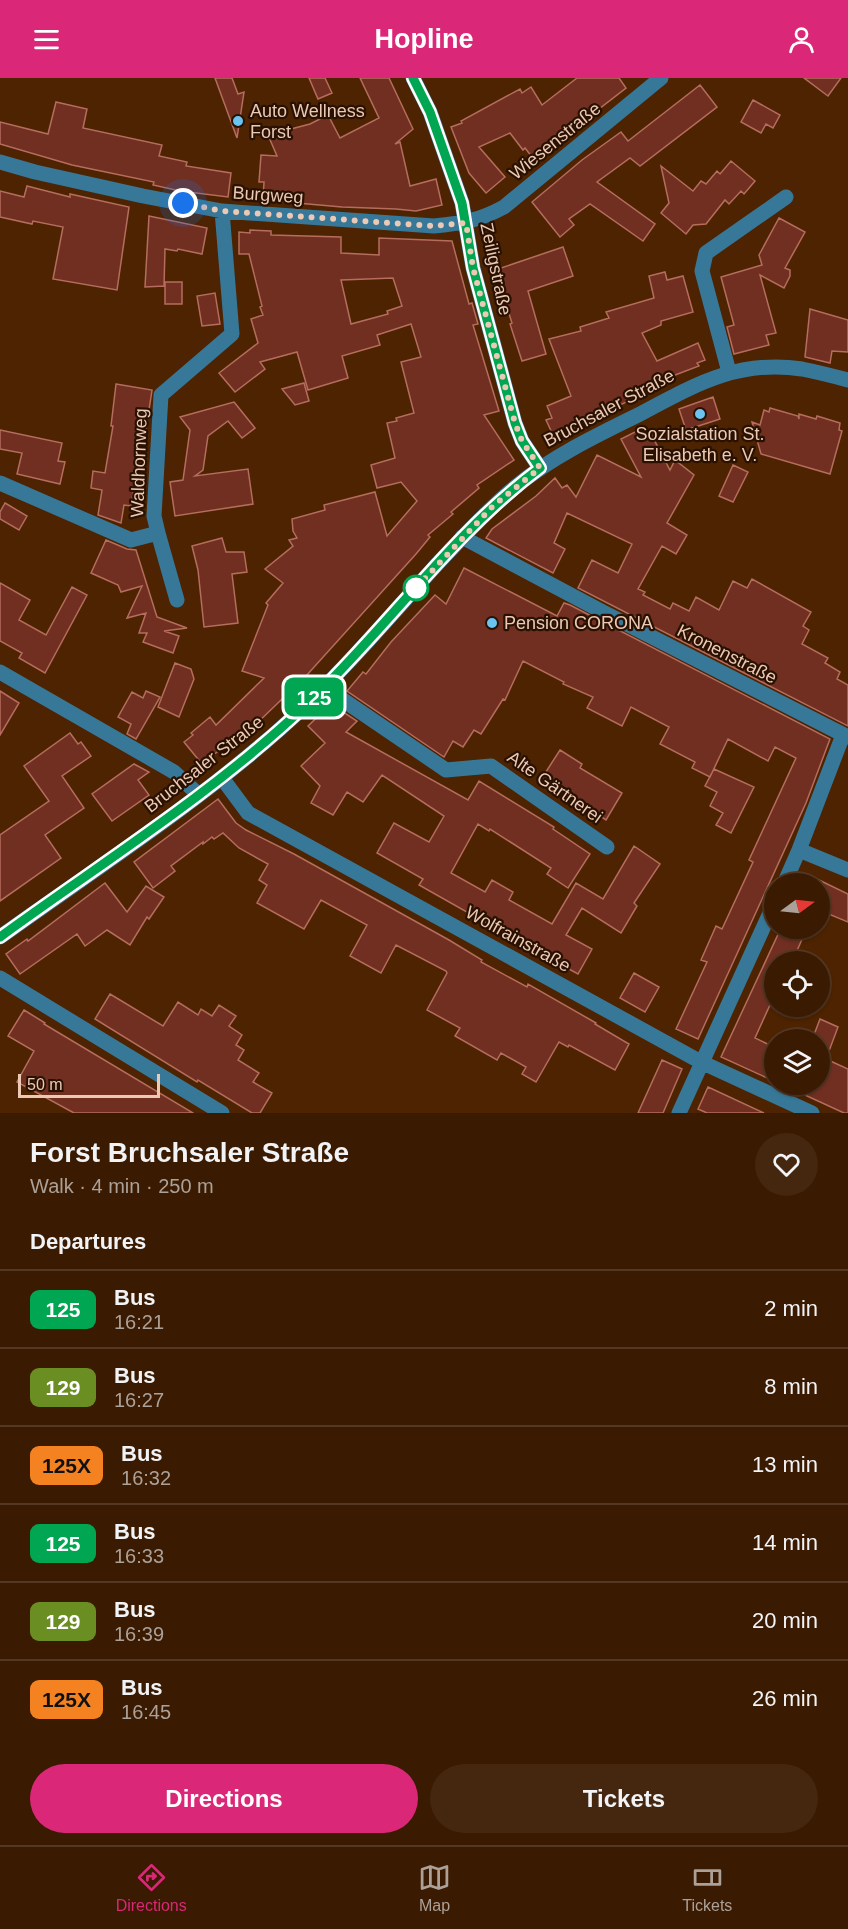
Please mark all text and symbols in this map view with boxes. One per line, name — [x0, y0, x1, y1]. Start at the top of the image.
icon: menu — [30, 23, 63, 56]
icon: person — [785, 23, 818, 56]
text: Hopline — [375, 24, 474, 54]
street label: Wiesenstraße — [506, 98, 604, 184]
place label: Auto Wellness Forst — [250, 101, 365, 142]
marker: Auto Wellness Forst — [231, 114, 245, 128]
street label: Burgweg — [232, 183, 304, 207]
your location — [168, 188, 198, 218]
street label: Zeiligstraße — [476, 221, 516, 317]
street label: Bruchsaler Straße — [540, 365, 678, 451]
marker: Sozialstation St. Elisabeth e. V. — [693, 407, 707, 421]
street label: Waldhornweg — [127, 408, 151, 518]
place label: Sozialstation St. Elisabeth e. V. — [635, 424, 765, 465]
unlabelled marker — [403, 575, 429, 601]
place label: Pension CORONA — [504, 613, 653, 633]
marker: Pension CORONA — [485, 616, 499, 630]
street label: Kronenstraße — [674, 620, 780, 688]
line badge: 125 — [280, 678, 348, 716]
text: 125 — [296, 686, 332, 709]
street label: Bruchsaler Straße — [141, 711, 267, 817]
street label: Alte Gärtnerei — [504, 747, 606, 827]
north arrow — [764, 873, 830, 939]
map controls — [764, 873, 830, 1095]
street label: Wolfrainstraße — [462, 902, 574, 976]
button: locate — [764, 951, 830, 1017]
button: layers — [764, 1029, 830, 1095]
scale bar — [18, 1071, 160, 1098]
text: 50 m — [27, 1076, 63, 1093]
button: heart — [755, 1133, 818, 1196]
text: Forst Bruchsaler Straße — [30, 1137, 349, 1168]
text: Walk · 4 min · 250 m — [30, 1175, 214, 1197]
text: Departures — [30, 1229, 146, 1254]
text: Bus — [114, 1285, 156, 1310]
text: 2 min — [764, 1296, 818, 1321]
text: 125 — [45, 1298, 81, 1321]
text: 16:21 — [114, 1311, 164, 1333]
text: Bus — [114, 1363, 156, 1388]
text: 8 min — [764, 1374, 818, 1399]
text: 129 — [45, 1376, 81, 1399]
text: 16:27 — [114, 1389, 164, 1411]
text: Bus — [121, 1441, 163, 1466]
text: 13 min — [752, 1452, 818, 1477]
text: 125X — [42, 1454, 91, 1477]
text: 16:32 — [121, 1467, 171, 1489]
text: Bus — [114, 1519, 156, 1544]
text: 14 min — [752, 1530, 818, 1555]
text: 125 — [45, 1532, 81, 1555]
text: 16:33 — [114, 1545, 164, 1567]
text: Bus — [114, 1597, 156, 1622]
text: 20 min — [752, 1608, 818, 1633]
text: 129 — [45, 1610, 81, 1633]
text: 16:39 — [114, 1623, 164, 1645]
text: Bus — [121, 1675, 163, 1700]
text: 26 min — [752, 1686, 818, 1711]
text: 125X — [42, 1688, 91, 1711]
text: 16:45 — [121, 1701, 171, 1723]
button: Directions — [30, 1764, 418, 1833]
button: Tickets — [430, 1764, 818, 1833]
tab: Directions — [116, 1861, 187, 1915]
tab: Map — [418, 1861, 451, 1915]
tab: Tickets — [682, 1861, 732, 1915]

